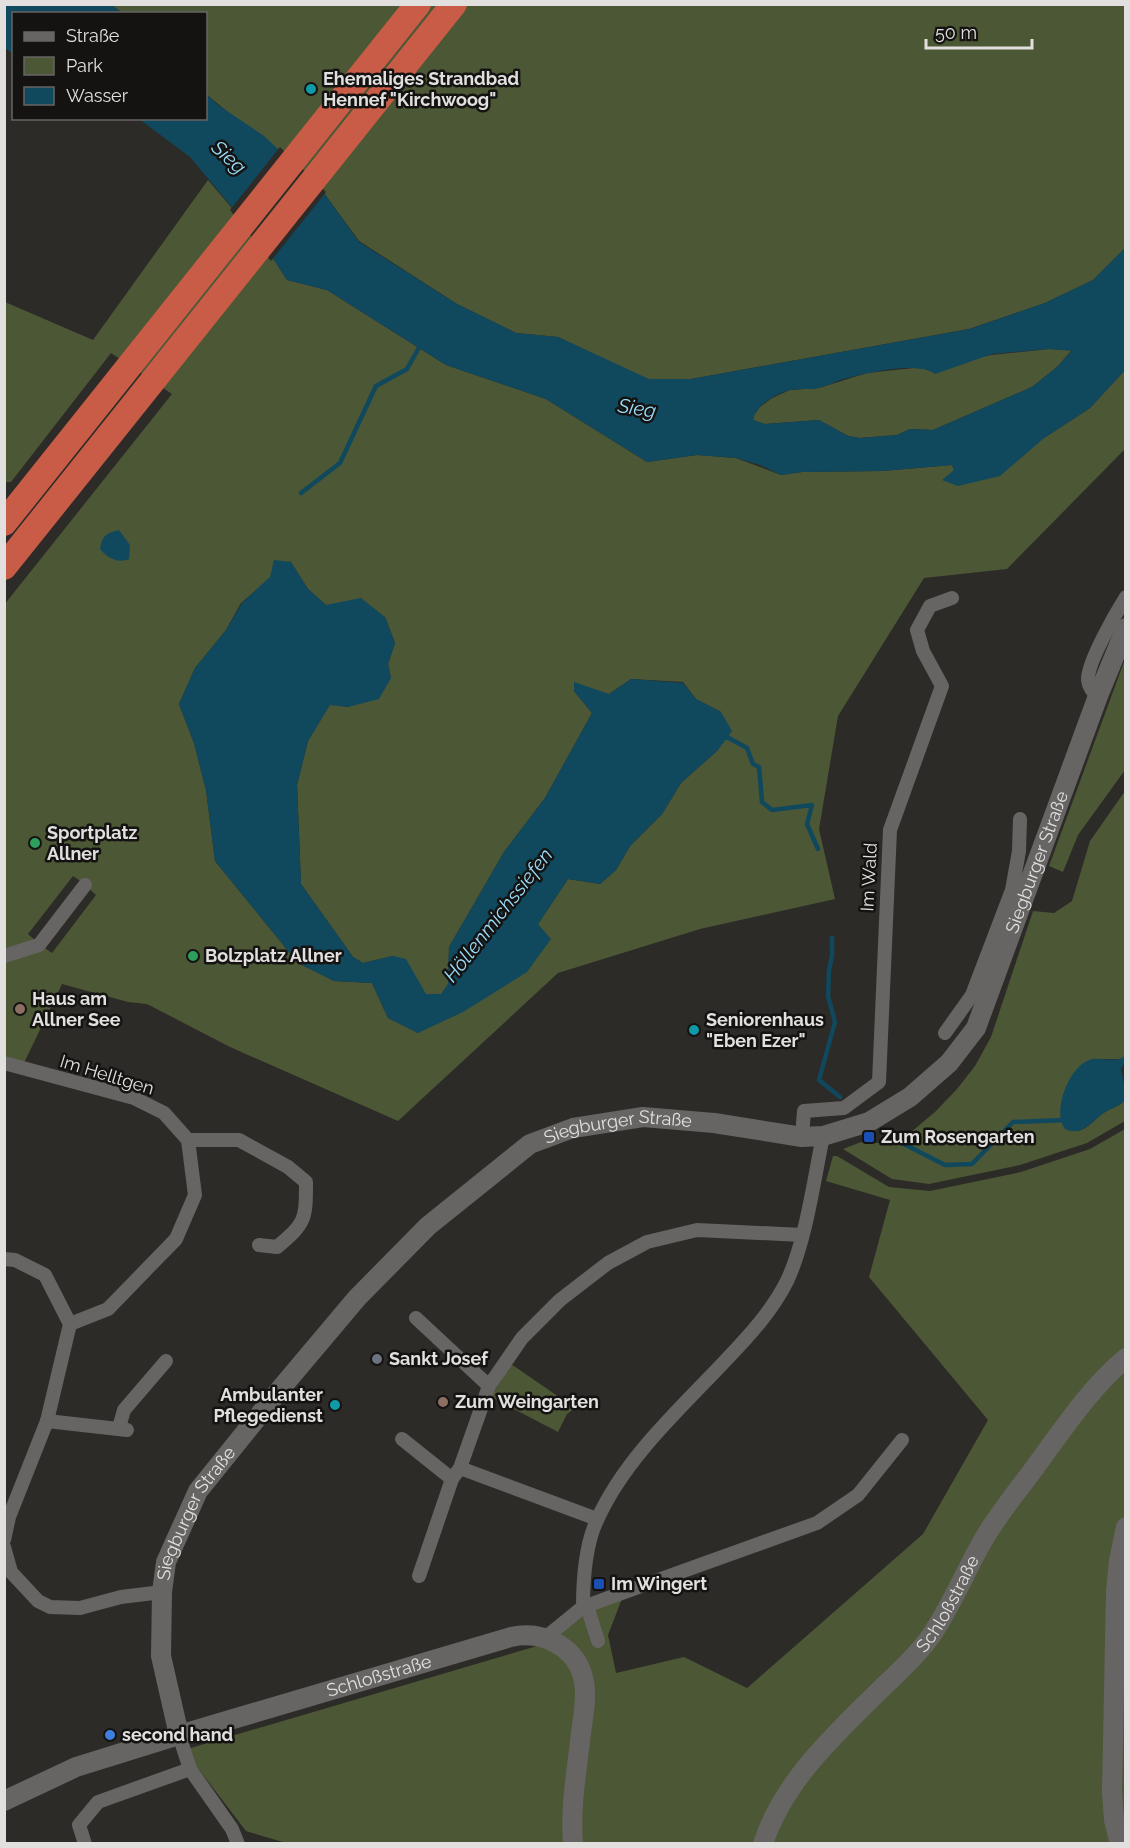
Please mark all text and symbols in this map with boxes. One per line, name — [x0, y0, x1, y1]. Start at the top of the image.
legend — [12, 12, 207, 120]
scale bar — [926, 12, 1032, 50]
text: 50 m — [935, 22, 977, 43]
text: Straße — [66, 25, 120, 46]
text: Park — [66, 55, 103, 76]
place label: Ehemaliges Strandbad Hennef "Kirchwoog" — [323, 68, 519, 110]
marker: Ehemaliges Strandbad Hennef "Kirchwoog" — [304, 82, 318, 96]
text: Wasser — [66, 85, 129, 106]
water label: Sieg — [206, 135, 251, 179]
water label: Sieg — [615, 393, 658, 423]
street label: Siegburger Straße — [1001, 788, 1072, 936]
place label: Sportplatz Allner — [47, 822, 137, 864]
marker: Sportplatz Allner — [28, 836, 42, 850]
street label: Im Wald — [856, 842, 881, 912]
water label: Höllenmichssiefen — [438, 843, 558, 987]
place label: Bolzplatz Allner — [205, 945, 342, 966]
marker: Bolzplatz Allner — [186, 949, 200, 963]
place label: Haus am Allner See — [32, 988, 121, 1030]
marker: Haus am Allner See — [13, 1002, 27, 1016]
place label: Seniorenhaus "Eben Ezer" — [706, 1009, 824, 1051]
marker: Seniorenhaus "Eben Ezer" — [687, 1023, 701, 1037]
street label: Im Helltgen — [58, 1050, 157, 1099]
street label: Siegburger Straße — [541, 1106, 693, 1148]
place label: Zum Rosengarten — [881, 1126, 1035, 1147]
marker: Zum Rosengarten — [862, 1130, 876, 1144]
place label: Sankt Josef — [389, 1348, 489, 1369]
marker: Sankt Josef — [370, 1352, 384, 1366]
place label: Ambulanter Pflegedienst — [213, 1384, 323, 1426]
place label: Zum Weingarten — [455, 1391, 599, 1412]
marker: Zum Weingarten — [436, 1395, 450, 1409]
marker: Ambulanter Pflegedienst — [328, 1398, 342, 1412]
street label: Siegburger Straße — [153, 1442, 240, 1581]
street label: Schloßstraße — [911, 1551, 983, 1656]
place label: Im Wingert — [611, 1573, 707, 1594]
marker: Im Wingert — [592, 1577, 606, 1591]
street label: Schloßstraße — [324, 1650, 434, 1701]
place label: second hand — [122, 1724, 233, 1745]
marker: second hand — [103, 1728, 117, 1742]

